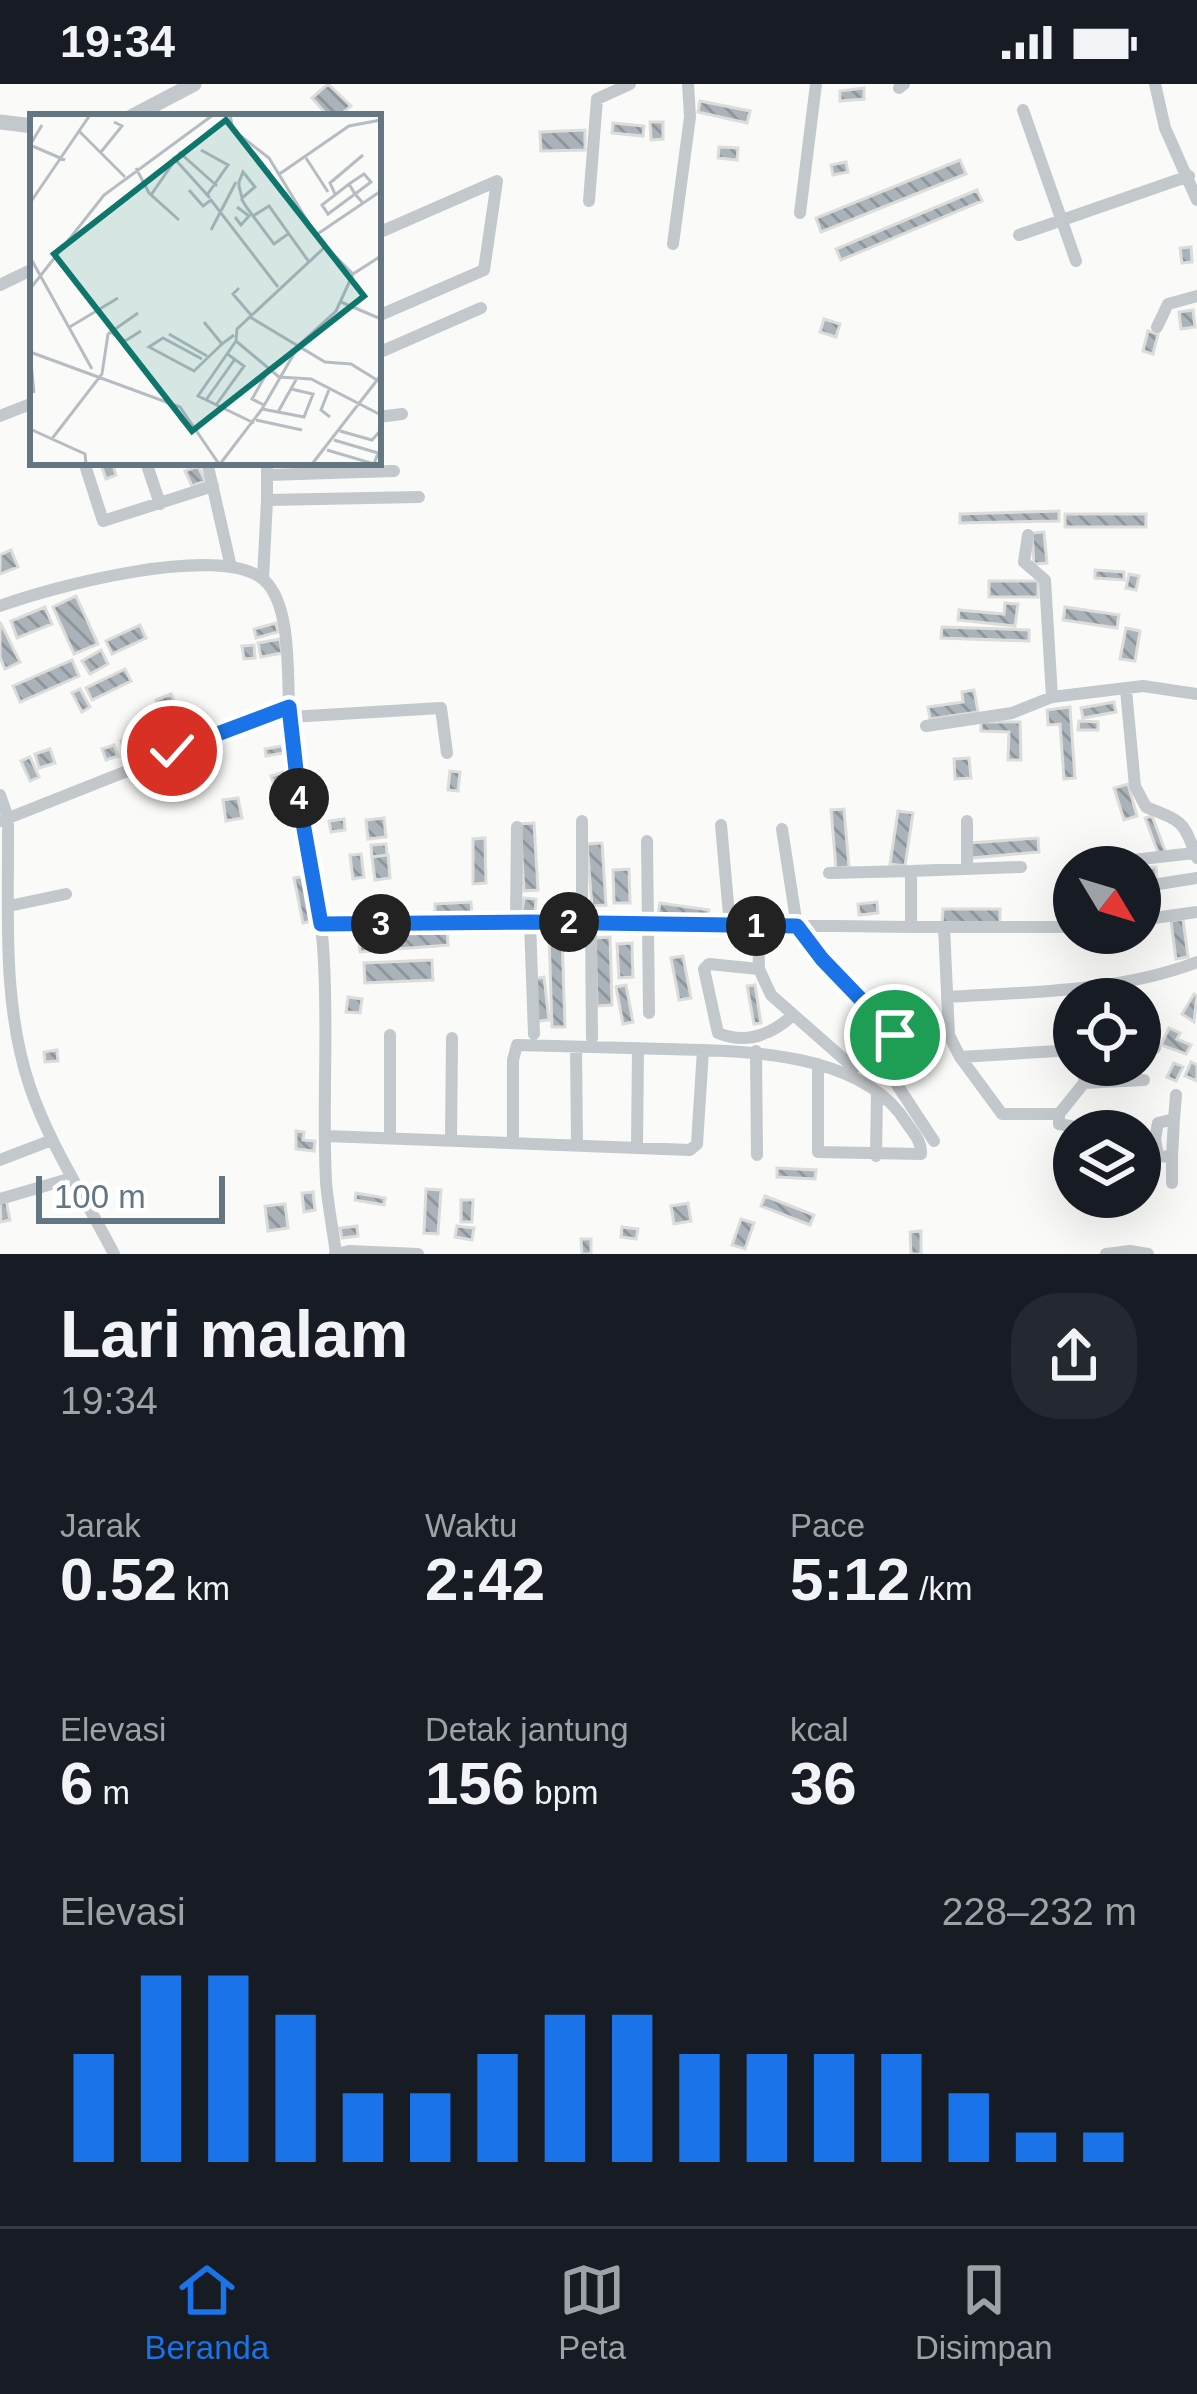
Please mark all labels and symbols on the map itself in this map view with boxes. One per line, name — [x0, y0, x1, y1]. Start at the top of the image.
inset map — [30, 114, 381, 465]
pin — [121, 700, 223, 802]
pin: 4 — [269, 768, 329, 828]
north arrow — [1053, 846, 1161, 954]
pin: 2 — [539, 892, 599, 952]
pin: 3 — [351, 894, 411, 954]
pin: 1 — [726, 896, 786, 956]
pin — [844, 984, 946, 1086]
scale bar — [36, 1170, 225, 1223]

